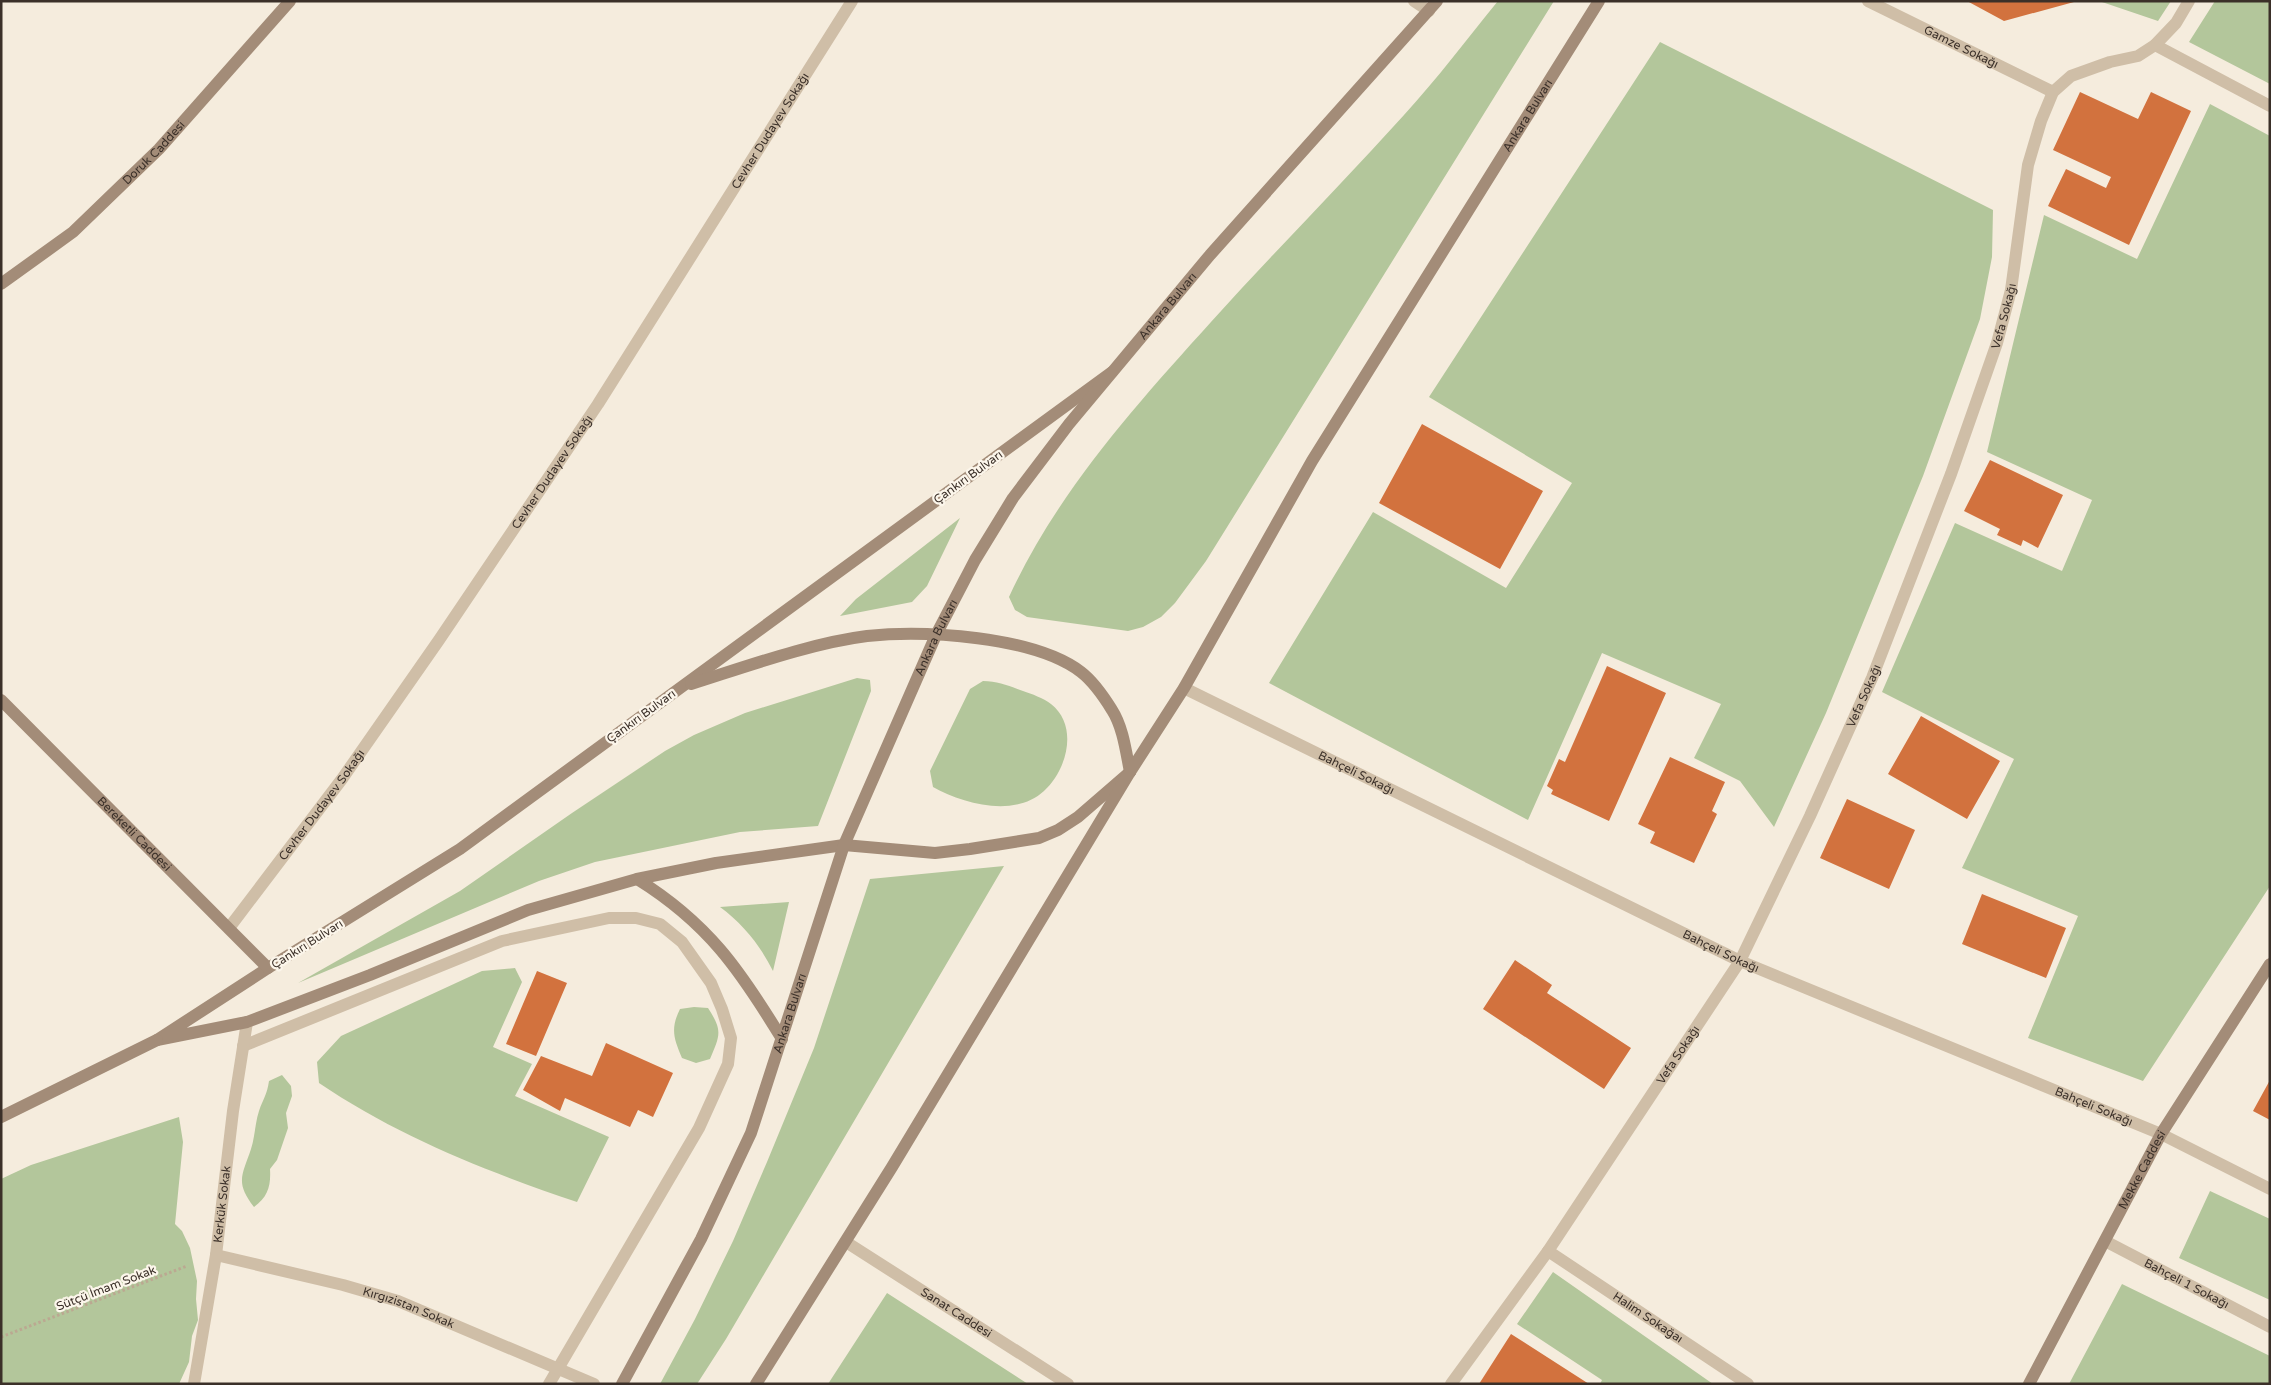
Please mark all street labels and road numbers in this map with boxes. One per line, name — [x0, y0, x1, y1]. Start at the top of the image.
street label: Gamze Sokağı — [1922, 23, 2001, 71]
street label: Cevher Dudayev Sokağı — [728, 70, 812, 191]
street label: Ankara Bulvarı — [1500, 77, 1556, 154]
street label: Doruk Caddesi — [120, 118, 188, 187]
street label: Ankara Bulvarı — [1135, 270, 1199, 342]
street label: Vefa Sokağı — [1988, 283, 2019, 351]
street label: Cevher Dudayev Sokağı — [509, 412, 596, 532]
street label: Çankırı Bulvarı — [931, 447, 1005, 507]
street label: Ankara Bulvarı — [912, 597, 960, 678]
street label: Vefa Sokağı — [1844, 663, 1884, 730]
street label: Çankırı Bulvarı — [604, 686, 678, 746]
street label: Cevher Dudayev Sokağı — [276, 747, 367, 863]
street label: Bahçeli Sokağı — [1316, 748, 1397, 797]
street label: Bereketli Caddesi — [94, 794, 174, 874]
street label: Çankırı Bulvarı — [269, 916, 345, 972]
street label: Bahçeli Sokağı — [1680, 927, 1761, 975]
street label: Ankara Bulvarı — [770, 972, 809, 1055]
street label: Vefa Sokağı — [1654, 1023, 1702, 1087]
street label: Bahçeli Sokağı — [2053, 1084, 2135, 1129]
street label: Mekke Caddesi — [2116, 1128, 2168, 1212]
street label: Kerkük Sokak — [211, 1165, 234, 1243]
street label: Bahçeli 1 Sokağı — [2142, 1256, 2231, 1311]
street label: Sütçü İmam Sokak — [54, 1262, 158, 1313]
street label: Kırgızistan Sokak — [361, 1284, 457, 1331]
street label: Sanat Caddesi — [918, 1285, 995, 1340]
street label: Halim Sokağaı — [1610, 1289, 1686, 1346]

